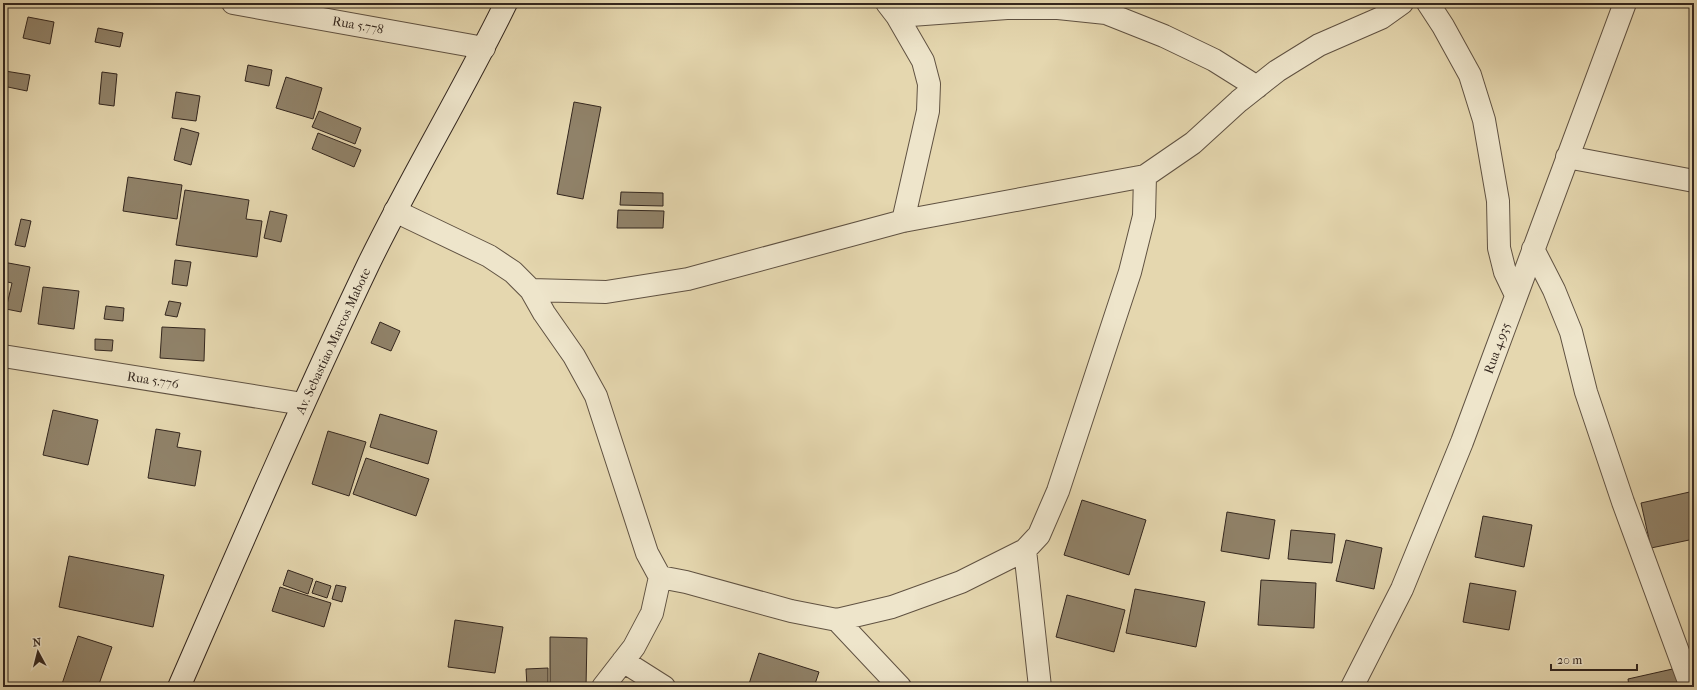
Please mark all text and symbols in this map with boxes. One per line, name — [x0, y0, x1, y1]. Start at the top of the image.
street label: Rua 5.778 — [331, 13, 385, 37]
street label: Av. Sebastiao Marcos Mabote — [292, 265, 374, 417]
street label: Rua 4.935 — [1481, 320, 1513, 376]
street label: Rua 5.776 — [126, 368, 181, 392]
north arrow — [18, 632, 58, 672]
text: N — [32, 636, 42, 650]
scale bar — [1551, 646, 1637, 672]
text: 20 m — [1557, 653, 1582, 667]

